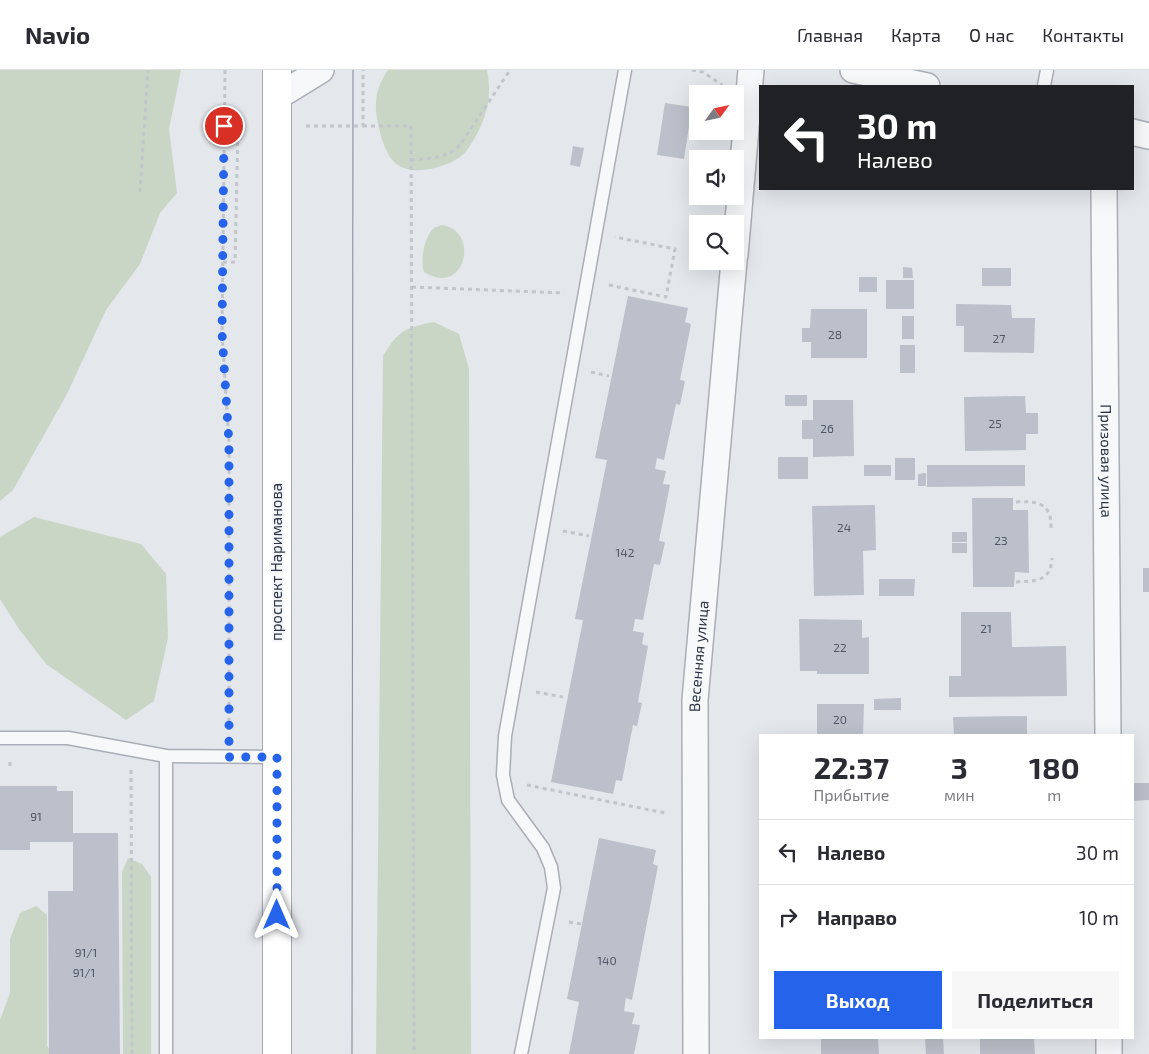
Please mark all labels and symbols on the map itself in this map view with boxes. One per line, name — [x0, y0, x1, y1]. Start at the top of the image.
north arrow — [689, 85, 744, 140]
pin — [203, 105, 245, 147]
house number: 28 — [828, 327, 842, 341]
house number: 27 — [993, 331, 1005, 345]
street label: Призовая улица — [1097, 404, 1116, 518]
house number: 25 — [988, 416, 1002, 430]
house number: 26 — [820, 421, 834, 435]
street label: проспект Нариманова — [267, 483, 285, 641]
house number: 24 — [837, 520, 851, 534]
house number: 23 — [994, 533, 1008, 547]
house number: 142 — [616, 545, 635, 559]
street label: Весенняя улица — [685, 600, 712, 712]
house number: 21 — [980, 621, 992, 635]
house number: 22 — [833, 640, 847, 654]
house number: 20 — [833, 712, 847, 726]
house number: 91 — [30, 809, 42, 823]
position arrow — [250, 888, 302, 940]
house number: 91/1 — [75, 945, 97, 959]
house number: 140 — [597, 953, 617, 967]
house number: 91/1 — [73, 965, 95, 979]

